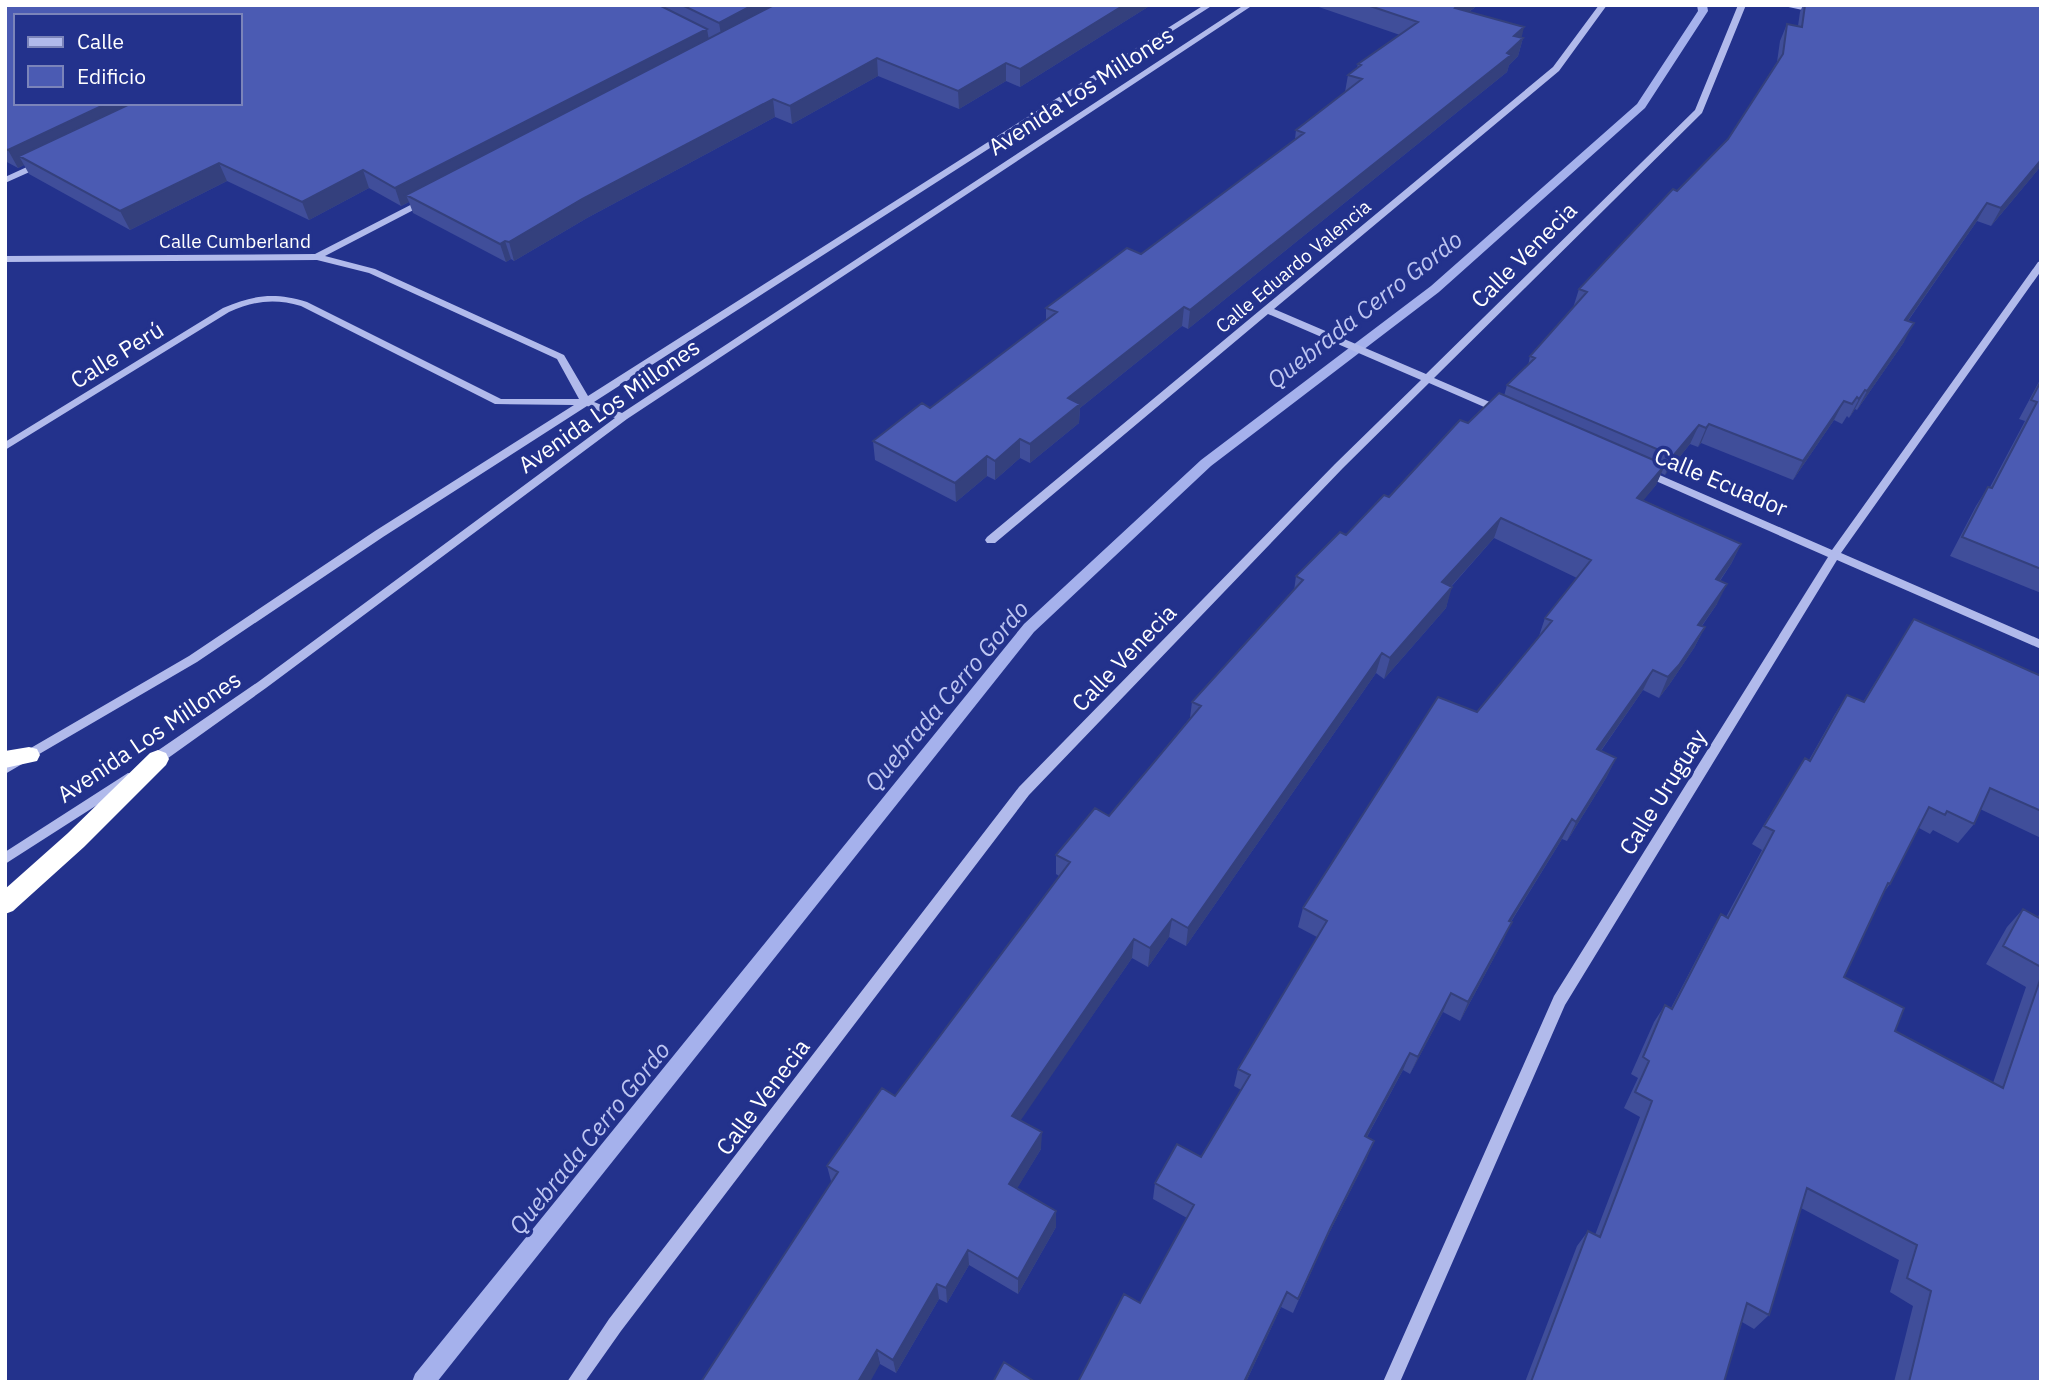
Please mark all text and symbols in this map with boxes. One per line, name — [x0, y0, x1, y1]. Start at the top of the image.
legend — [14, 14, 242, 105]
street label: Avenida Los Millones — [982, 19, 1179, 161]
text: Calle — [77, 27, 124, 55]
text: Edificio — [77, 62, 146, 90]
street label: Calle Eduardo Valencia — [1211, 194, 1375, 338]
street label: Calle Venecia — [1464, 195, 1583, 314]
water label: Quebrada Cerro Gordo — [1260, 223, 1469, 396]
street label: Calle Cumberland — [159, 229, 311, 253]
street label: Calle Perú — [64, 314, 169, 395]
street label: Avenida Los Millones — [512, 331, 705, 479]
street label: Calle Ecuador — [1650, 440, 1793, 523]
water label: Quebrada Cerro Gordo — [857, 593, 1035, 797]
street label: Calle Venecia — [1064, 597, 1182, 717]
street label: Avenida Los Millones — [51, 664, 246, 809]
street label: Calle Uruguay — [1612, 723, 1713, 860]
street label: Calle Venecia — [709, 1032, 816, 1161]
water label: Quebrada Cerro Gordo — [501, 1034, 677, 1241]

